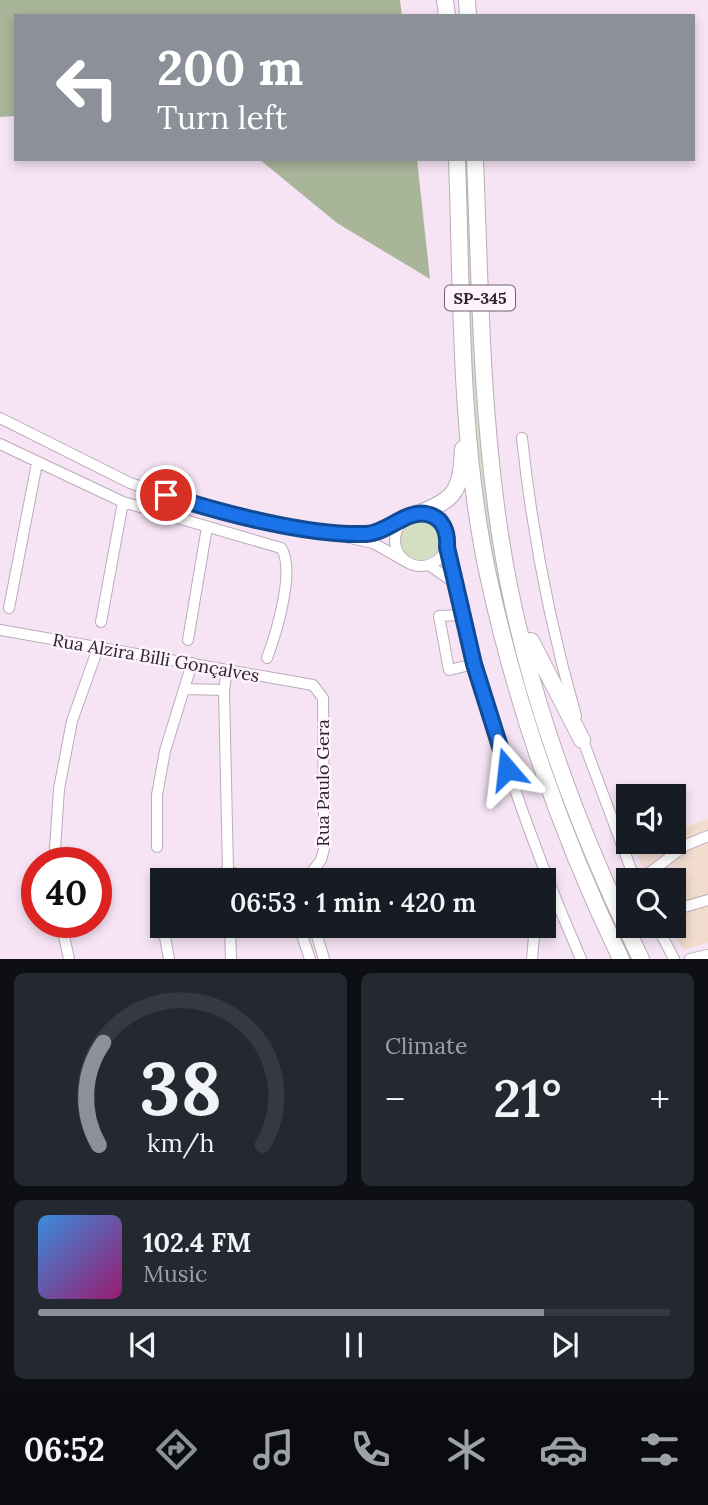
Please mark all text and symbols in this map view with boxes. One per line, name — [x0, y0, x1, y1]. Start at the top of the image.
text: 200 m — [157, 36, 303, 98]
icon: left — [42, 42, 133, 133]
text: Turn left — [157, 97, 287, 138]
road number: SP-345 — [445, 286, 515, 310]
pin — [136, 465, 196, 525]
icon: arrive — [147, 476, 185, 514]
street label: Rua Alzira Billi Gonçalves — [51, 628, 261, 687]
street label: Rua Paulo Gera — [311, 719, 334, 847]
position arrow — [470, 732, 544, 806]
map controls — [616, 784, 686, 938]
button: sound — [616, 784, 686, 854]
speed limit sign: 40 — [21, 847, 112, 938]
button: search — [616, 868, 686, 938]
text: 06:53 · 1 min · 420 m — [230, 886, 476, 919]
text: Climate — [385, 1031, 467, 1060]
text: 38 — [139, 1043, 222, 1136]
text: 21° — [493, 1065, 562, 1131]
text: − — [385, 1075, 405, 1123]
text: + — [650, 1075, 670, 1123]
text: km/h — [147, 1127, 214, 1159]
text: 102.4 FM — [143, 1226, 251, 1259]
text: Music — [143, 1259, 207, 1288]
icon: previous — [124, 1326, 162, 1364]
icon: pause — [335, 1326, 373, 1364]
icon: next — [546, 1326, 584, 1364]
icon: directions — [152, 1425, 201, 1474]
icon: music — [249, 1425, 298, 1474]
icon: phone — [346, 1425, 395, 1474]
icon: climate — [442, 1425, 491, 1474]
icon: car — [539, 1425, 588, 1474]
icon: filters — [635, 1425, 684, 1474]
text: 06:52 — [24, 1429, 105, 1470]

